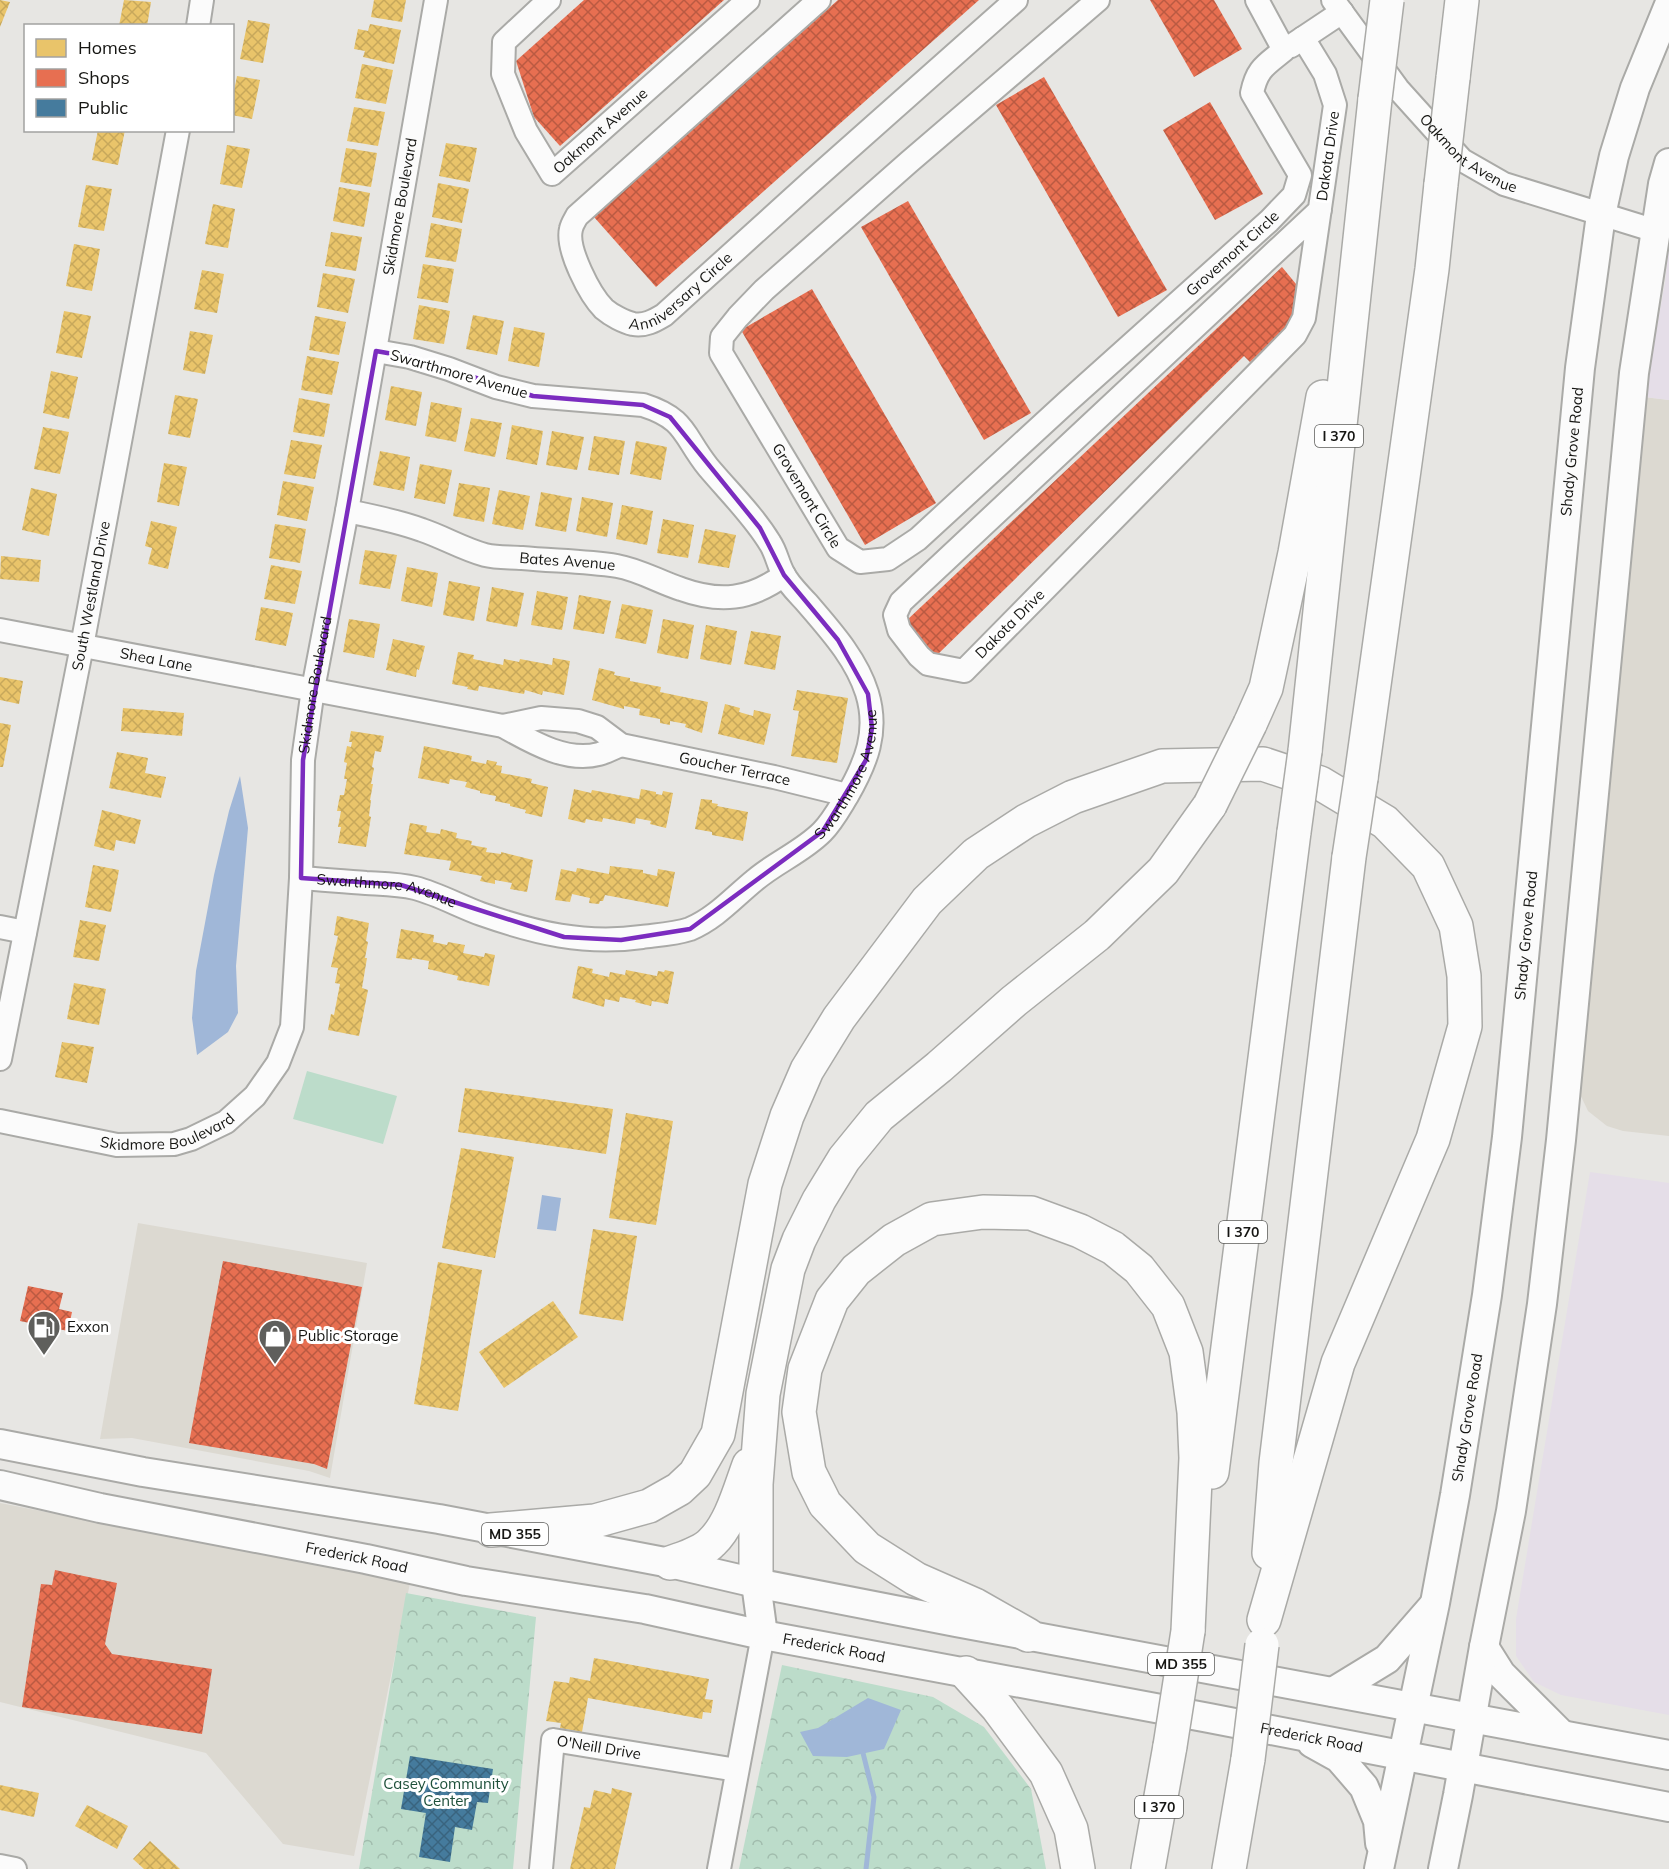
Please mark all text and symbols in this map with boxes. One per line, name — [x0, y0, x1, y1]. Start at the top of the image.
legend — [24, 24, 234, 132]
text: Homes — [78, 36, 137, 59]
text: Shops — [78, 66, 130, 89]
street label: Oakmont Avenue — [549, 84, 651, 178]
text: Public — [78, 96, 128, 119]
street label: Oakmont Avenue — [1416, 109, 1519, 196]
street label: Dakota Drive — [1312, 110, 1343, 202]
street label: Skidmore Boulevard — [378, 136, 421, 277]
street label: Grovemont Circle — [1182, 206, 1283, 300]
street label: Anniversary Circle — [628, 248, 736, 334]
street label: Swarthmore Avenue — [388, 345, 530, 402]
street label: Shady Grove Road — [1556, 386, 1587, 517]
road number: I 370 — [1315, 425, 1363, 447]
street label: Grovemont Circle — [768, 440, 846, 551]
street label: South Westland Drive — [67, 519, 114, 672]
street label: Bates Avenue — [519, 548, 617, 575]
street label: Dakota Drive — [971, 585, 1048, 662]
street label: Skidmore Boulevard — [294, 615, 336, 755]
street label: Shea Lane — [118, 643, 194, 676]
street label: Swarthmore Avenue — [810, 709, 881, 843]
street label: Goucher Terrace — [677, 747, 792, 790]
street label: Swarthmore Avenue — [316, 869, 460, 912]
street label: Shady Grove Road — [1510, 870, 1541, 1001]
street label: Skidmore Boulevard — [99, 1109, 238, 1154]
road number: I 370 — [1219, 1221, 1267, 1243]
fuel station icon: Exxon — [26, 1309, 62, 1356]
place label: Exxon — [67, 1317, 109, 1336]
shop icon: Public Storage — [257, 1318, 293, 1365]
place label: Public Storage — [298, 1326, 398, 1345]
street label: Shady Grove Road — [1447, 1352, 1487, 1483]
road number: MD 355 — [482, 1523, 548, 1545]
street label: Frederick Road — [304, 1538, 410, 1577]
street label: Frederick Road — [781, 1629, 887, 1667]
road number: MD 355 — [1148, 1653, 1214, 1675]
street label: Frederick Road — [1259, 1718, 1365, 1757]
street label: O'Neill Drive — [555, 1731, 643, 1763]
park label: Casey Community Center — [383, 1774, 509, 1810]
road number: I 370 — [1135, 1796, 1183, 1818]

